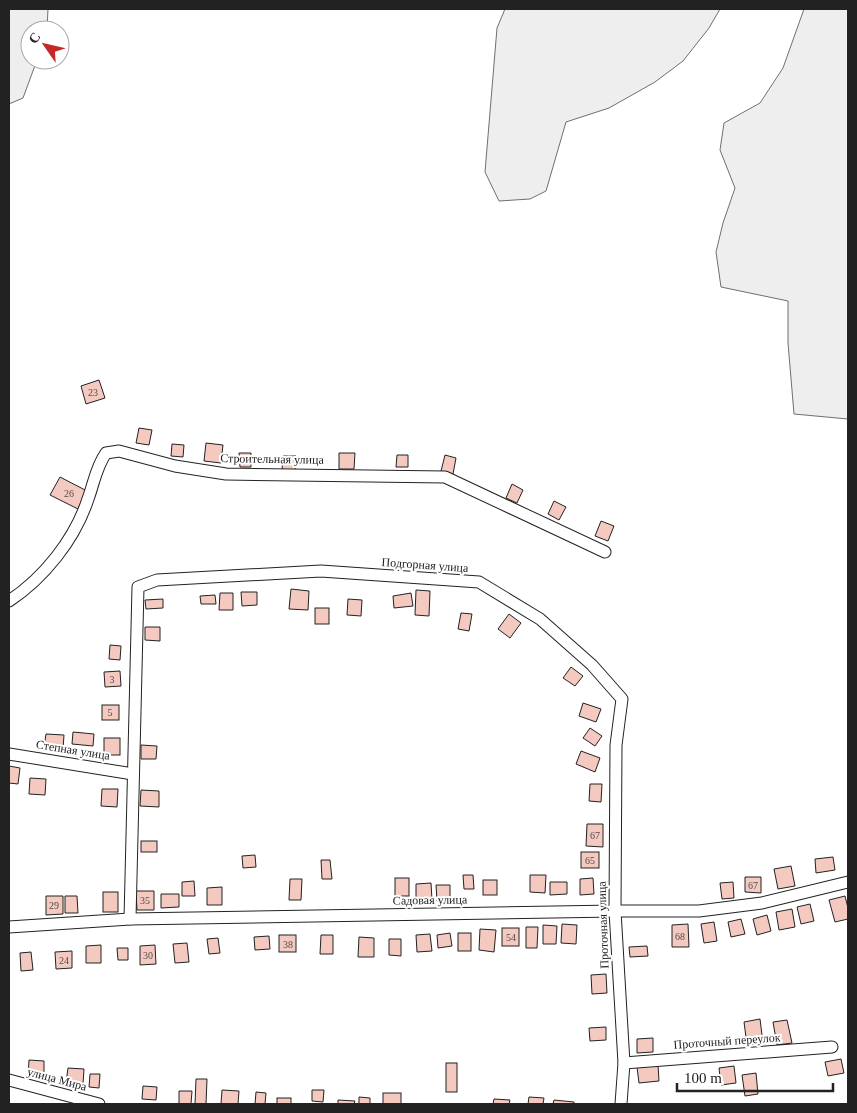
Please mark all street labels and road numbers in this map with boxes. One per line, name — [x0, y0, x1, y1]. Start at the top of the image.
street label: Строительная улица — [220, 451, 325, 467]
street label: Подгорная улица — [381, 555, 470, 575]
street label: Степная улица — [35, 737, 112, 763]
street label: Проточная улица — [594, 881, 612, 969]
street label: Садовая улица — [393, 892, 468, 908]
street label: Проточный переулок — [673, 1030, 781, 1052]
street label: улица Мира — [26, 1064, 89, 1094]

